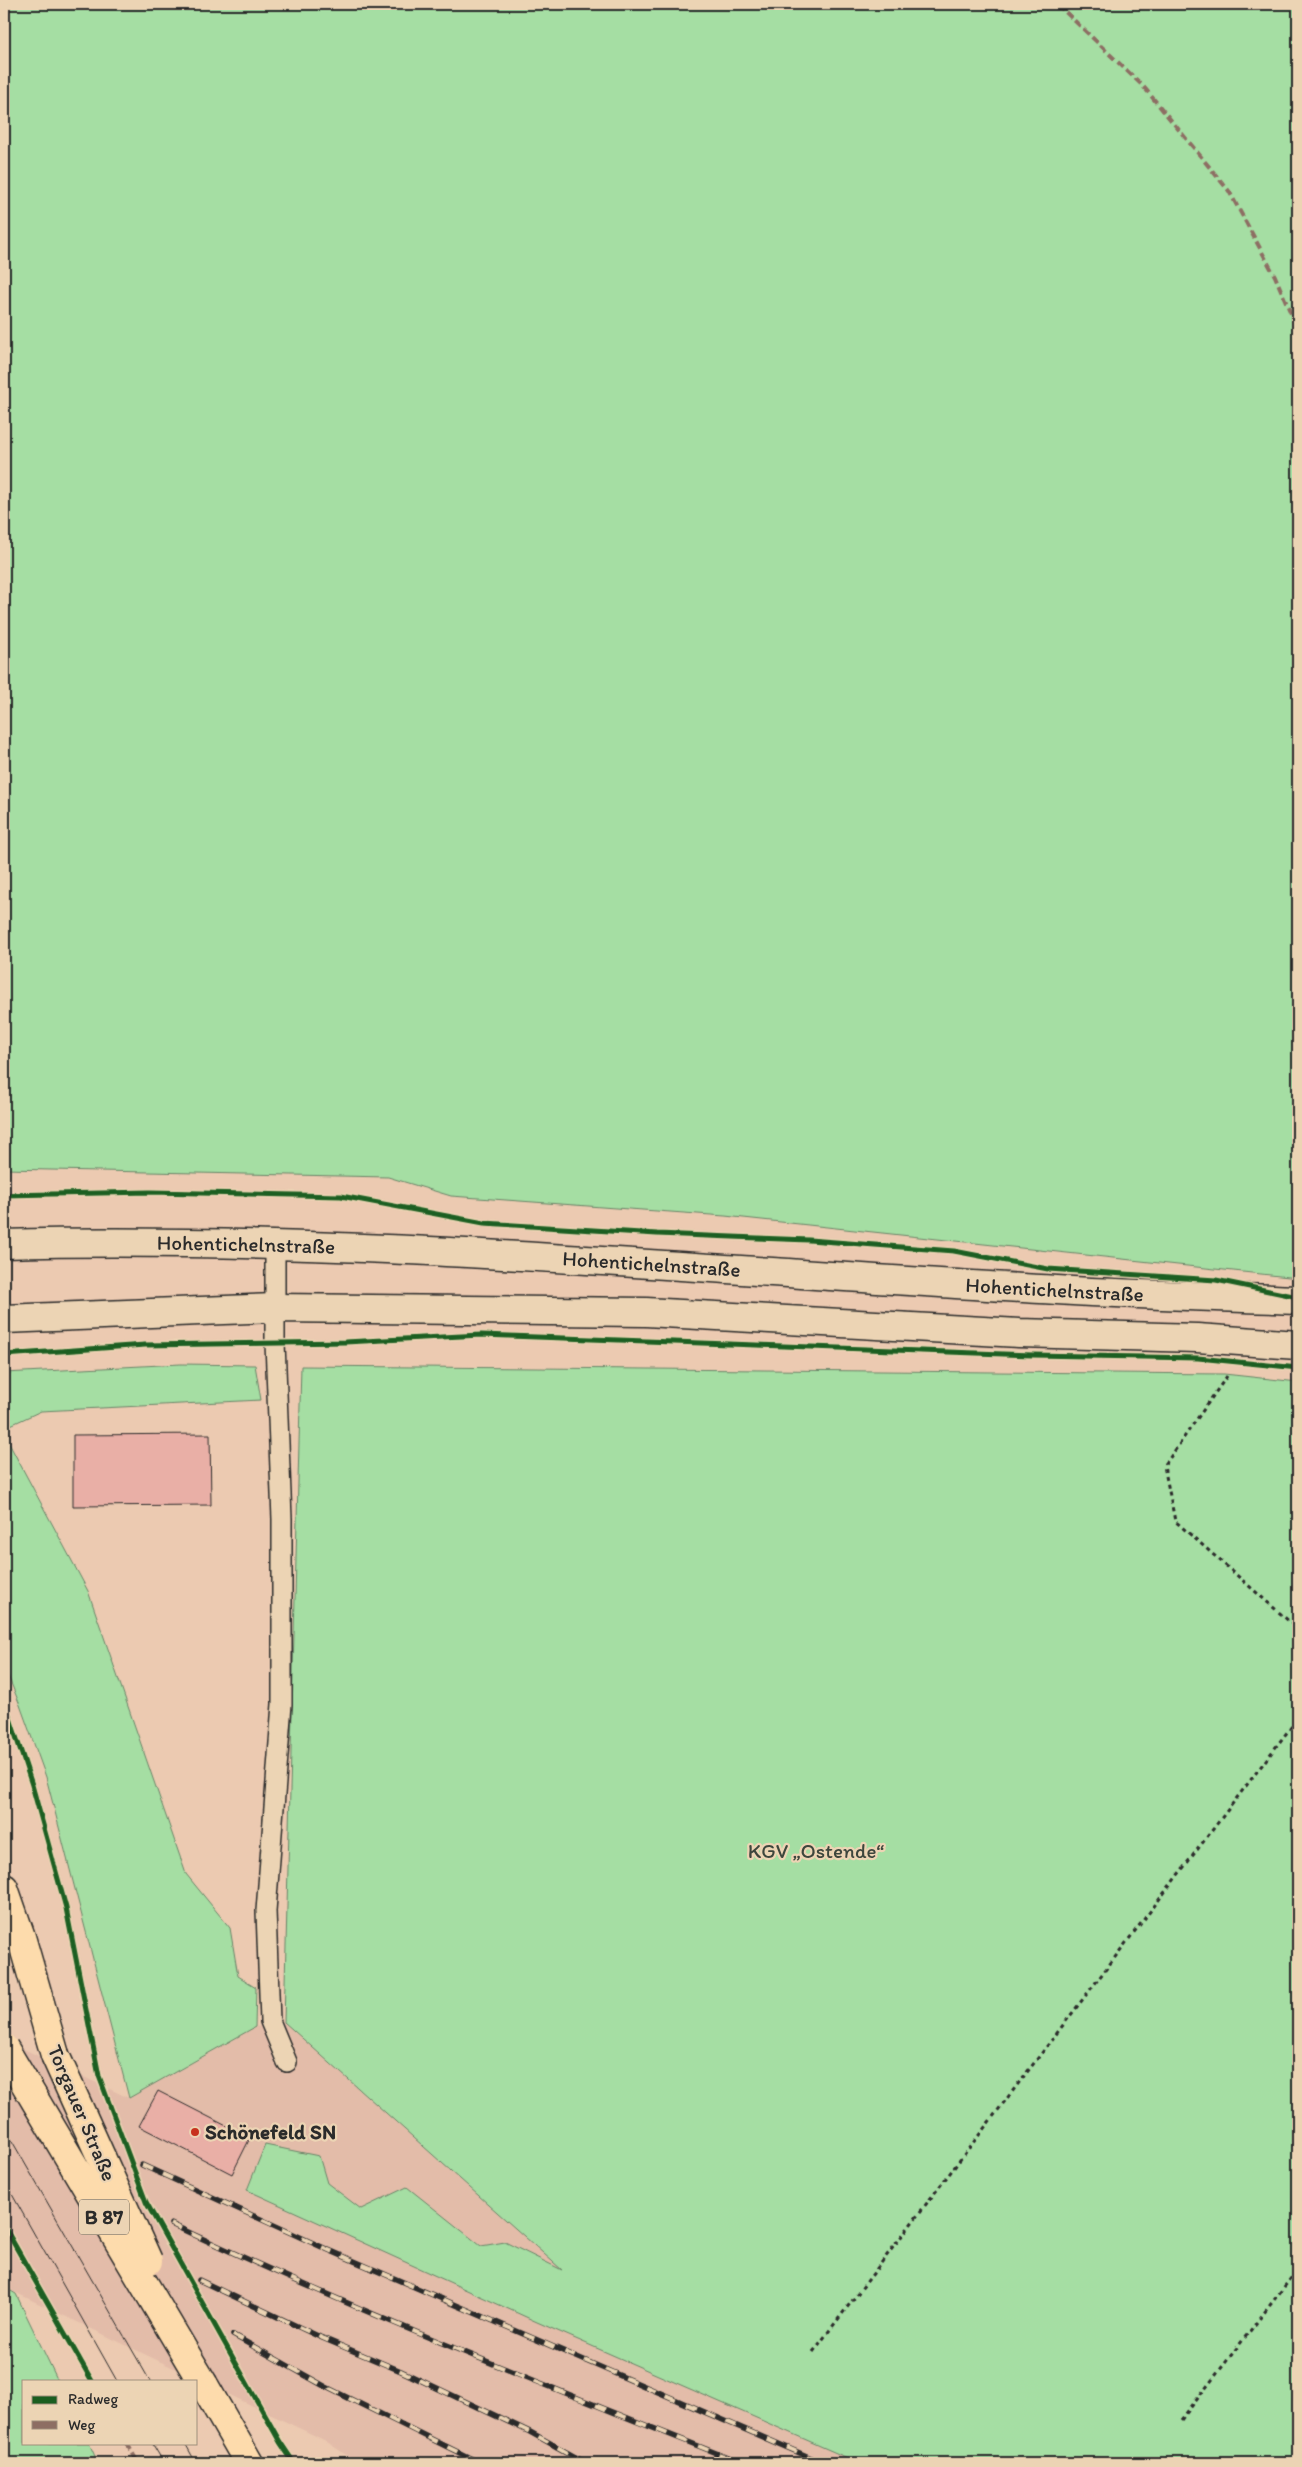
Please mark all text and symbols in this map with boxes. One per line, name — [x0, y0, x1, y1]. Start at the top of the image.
street label: Hohentichelnstraße — [157, 1230, 336, 1259]
street label: Hohentichelnstraße — [562, 1245, 741, 1282]
street label: Hohentichelnstraße — [965, 1272, 1144, 1306]
park label: KGV „Ostende“ — [748, 1838, 884, 1863]
street label: Torgauer Straße — [43, 2041, 122, 2185]
place label: Schönefeld SN — [205, 2119, 336, 2144]
marker: Schönefeld SN — [189, 2126, 201, 2138]
road number: B 87 — [79, 2200, 129, 2234]
legend — [22, 2380, 198, 2444]
text: Radweg — [68, 2390, 118, 2408]
text: Weg — [68, 2416, 95, 2434]

